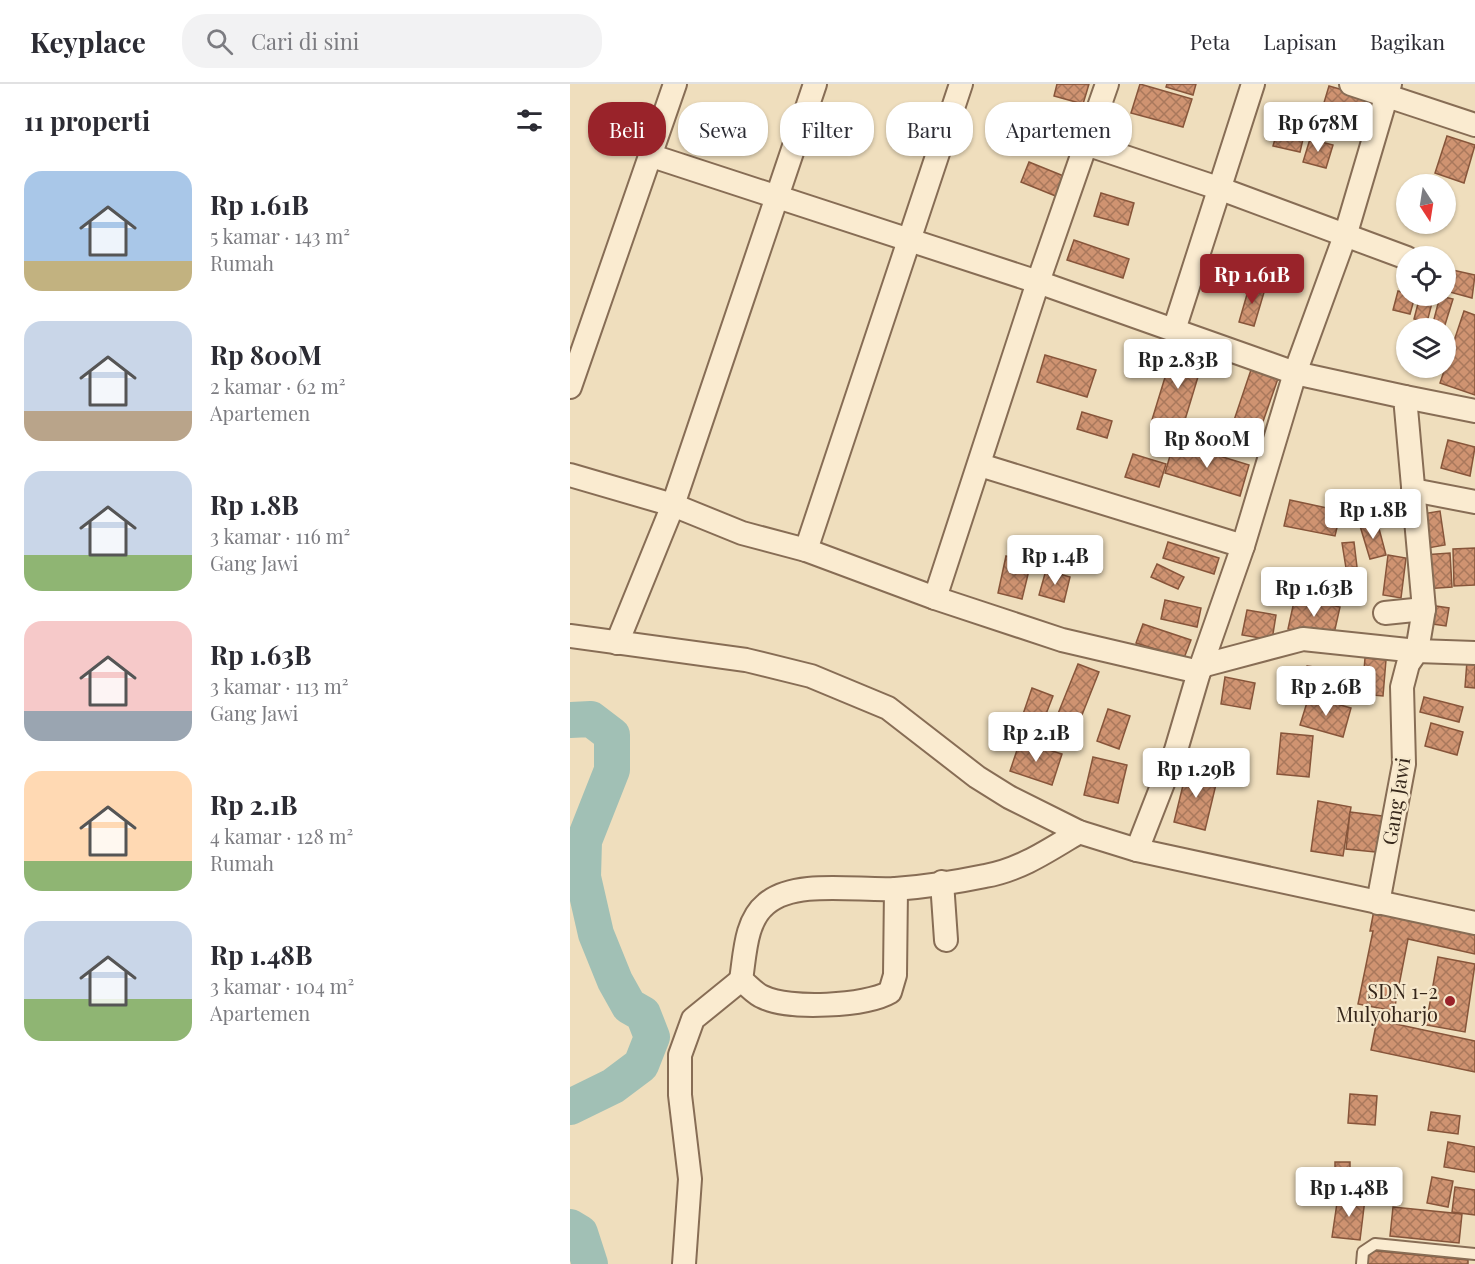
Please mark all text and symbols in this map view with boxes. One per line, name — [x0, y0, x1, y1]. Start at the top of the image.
search box — [182, 14, 602, 68]
text: Keyplace — [30, 23, 146, 60]
icon: search — [203, 25, 236, 58]
text: Cari di sini — [251, 26, 359, 56]
text: Peta — [1190, 27, 1230, 55]
text: Lapisan — [1263, 27, 1337, 55]
text: Bagikan — [1370, 27, 1445, 55]
chip: Beli — [588, 102, 666, 156]
chip: Sewa — [678, 102, 768, 156]
chip: Filter — [780, 102, 874, 156]
chip: Baru — [886, 102, 973, 156]
chip: Apartemen — [985, 102, 1132, 156]
pin: Rp 678M — [1263, 102, 1373, 153]
text: 11 properti — [24, 103, 150, 138]
icon: filters — [513, 104, 546, 137]
text: Rp 678M — [1278, 108, 1358, 135]
north arrow — [1396, 174, 1456, 234]
map controls — [1396, 174, 1456, 378]
text: Rp 1.61B — [210, 187, 309, 222]
icon: home — [72, 195, 144, 267]
text: 5 kamar · 143 m² — [210, 222, 350, 249]
button: locate — [1396, 246, 1456, 306]
text: Rumah — [210, 249, 274, 276]
pin: Rp 1.61B — [1190, 254, 1314, 305]
text: Rp 1.61B — [1214, 260, 1290, 287]
button: layers — [1396, 318, 1456, 378]
text: Rp 800M — [210, 337, 322, 372]
pin: Rp 2.83B — [1116, 339, 1240, 390]
icon: home — [72, 345, 144, 417]
text: Rp 2.83B — [1138, 345, 1218, 372]
text: 2 kamar · 62 m² — [210, 372, 346, 399]
text: Apartemen — [210, 399, 310, 426]
pin: Rp 800M — [1152, 418, 1262, 469]
text: Rp 800M — [1164, 424, 1250, 451]
text: Rp 1.8B — [210, 487, 299, 522]
pin: Rp 1.8B — [1318, 489, 1428, 540]
icon: home — [72, 495, 144, 567]
text: Rp 1.8B — [1339, 495, 1407, 522]
text: 3 kamar · 116 m² — [210, 522, 350, 549]
pin: Rp 1.4B — [1000, 535, 1110, 586]
text: Rp 1.4B — [1021, 541, 1089, 568]
text: Gang Jawi — [210, 549, 298, 576]
pin: Rp 1.63B — [1252, 567, 1376, 618]
text: Rp 1.63B — [1275, 573, 1353, 600]
text: Rp 1.63B — [210, 637, 311, 672]
icon: home — [72, 645, 144, 717]
pin: Rp 2.6B — [1271, 666, 1381, 717]
text: 3 kamar · 113 m² — [210, 672, 349, 699]
text: Rp 2.6B — [1291, 672, 1361, 699]
text: Gang Jawi — [210, 699, 298, 726]
pin: Rp 2.1B — [981, 712, 1091, 763]
text: Rp 2.1B — [1002, 718, 1070, 745]
pin: Rp 1.29B — [1134, 748, 1258, 799]
text: Rp 1.29B — [1157, 754, 1235, 781]
street label: Gang Jawi — [1375, 755, 1415, 847]
text: Rp 2.1B — [210, 787, 298, 822]
icon: home — [72, 795, 144, 867]
text: 4 kamar · 128 m² — [210, 822, 353, 849]
text: Rumah — [210, 849, 274, 876]
text: Rp 1.48B — [210, 937, 312, 972]
icon: home — [72, 945, 144, 1017]
text: 3 kamar · 104 m² — [210, 972, 354, 999]
place label: SDN 1-2 Mulyoharjo — [1336, 977, 1438, 1027]
marker: SDN 1-2 Mulyoharjo — [1443, 994, 1457, 1008]
text: Apartemen — [210, 999, 310, 1026]
pin: Rp 1.48B — [1287, 1167, 1411, 1218]
text: Rp 1.48B — [1310, 1173, 1388, 1200]

